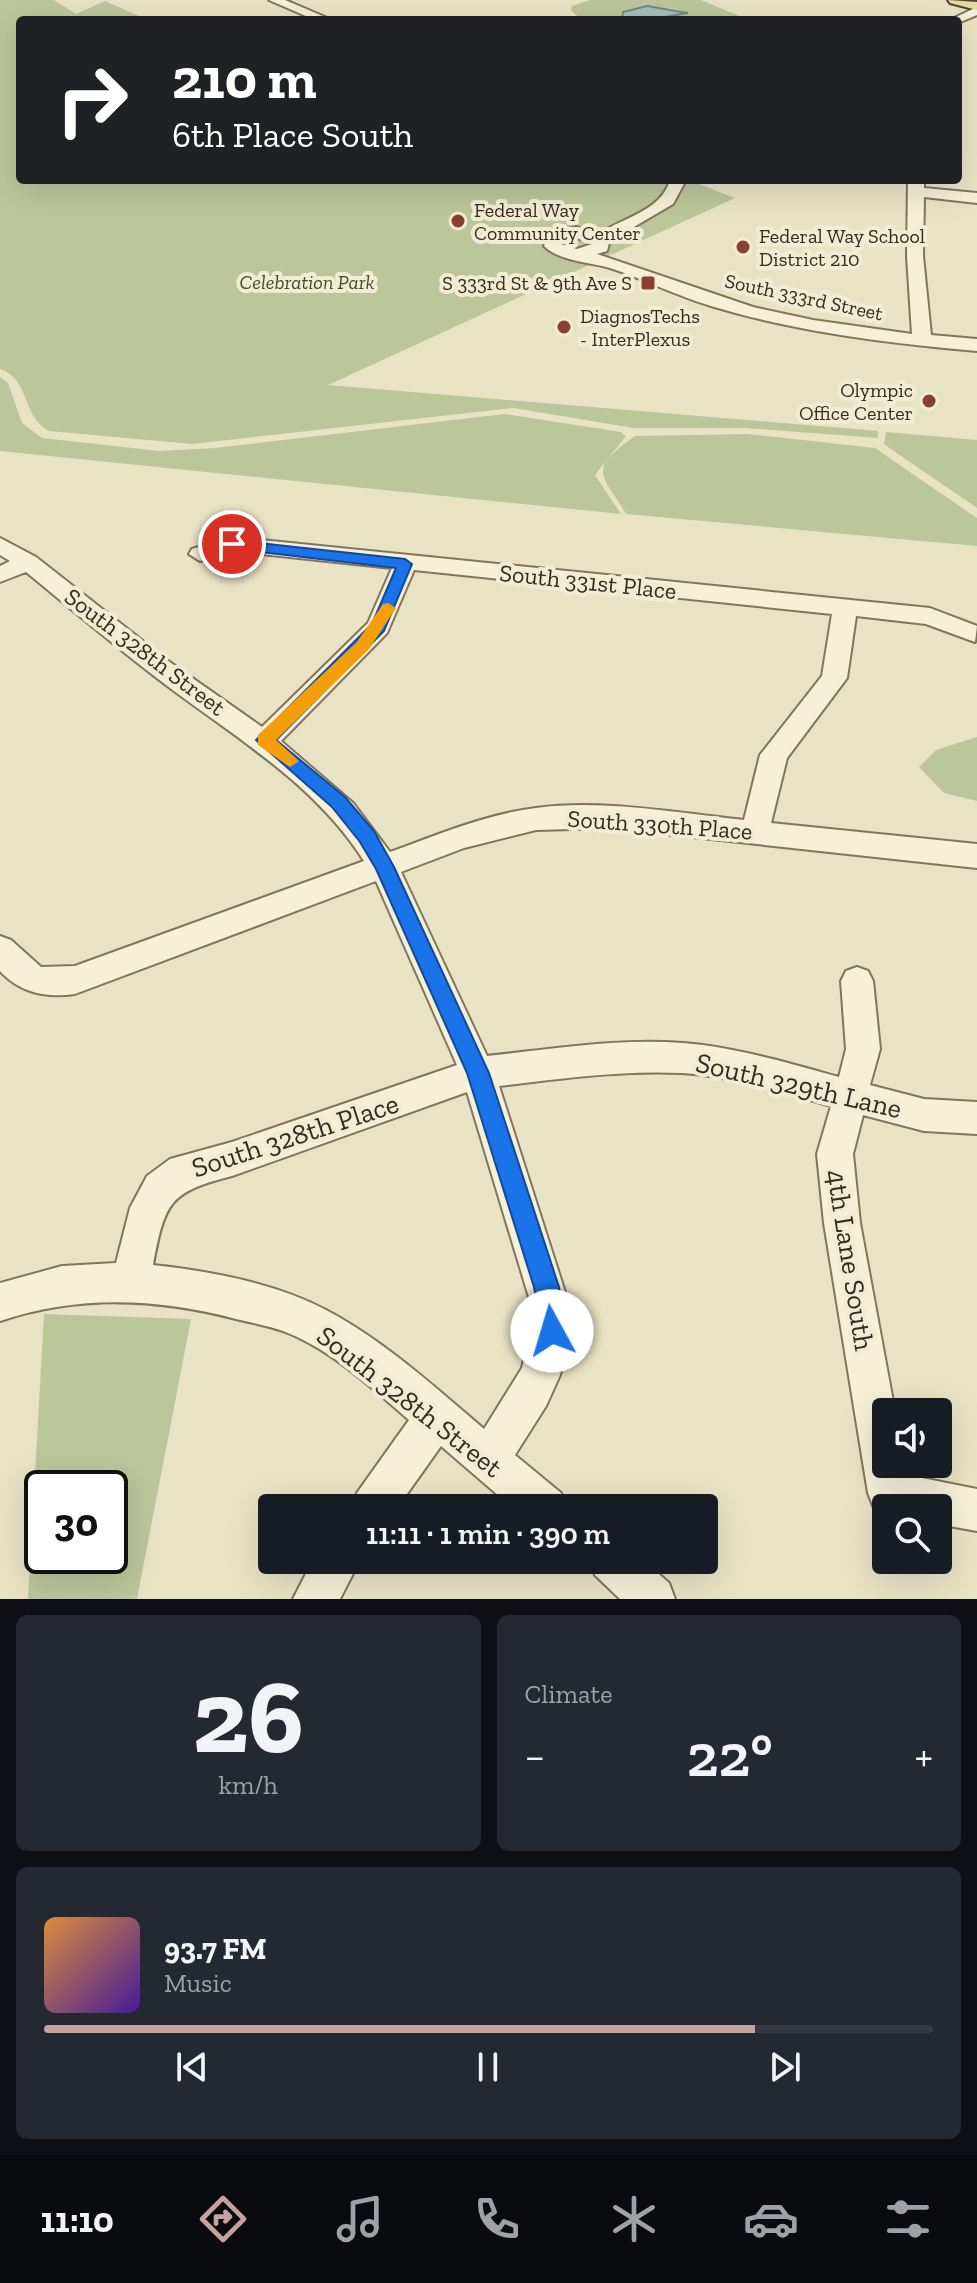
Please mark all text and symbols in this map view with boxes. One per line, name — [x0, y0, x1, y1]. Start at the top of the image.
text: 210 m — [172, 45, 316, 112]
icon: right — [40, 48, 144, 152]
text: 6th Place South — [172, 113, 413, 156]
place label: Federal Way Community Center — [474, 198, 641, 245]
marker: Federal Way Community Center — [449, 212, 467, 230]
place label: Federal Way School District 210 — [759, 224, 925, 271]
marker: Federal Way School District 210 — [734, 238, 752, 256]
street label: South 333rd Street — [723, 269, 886, 326]
park label: Celebration Park — [240, 270, 374, 294]
place label: S 333rd St & 9th Ave S — [442, 271, 632, 295]
marker: S 333rd St & 9th Ave S — [639, 274, 657, 292]
place label: DiagnosTechs - InterPlexus — [580, 304, 700, 351]
marker: DiagnosTechs - InterPlexus — [555, 318, 573, 336]
place label: Olympic Office Center — [799, 378, 913, 425]
marker: Olympic Office Center — [920, 392, 938, 410]
pin — [198, 510, 266, 578]
icon: arrive — [210, 522, 254, 566]
street label: South 331st Place — [498, 558, 678, 605]
street label: South 328th Street — [59, 582, 232, 722]
street label: South 330th Place — [567, 804, 753, 845]
street label: South 329th Lane — [693, 1046, 905, 1125]
street label: South 328th Place — [188, 1086, 403, 1184]
street label: 4th Lane South — [820, 1167, 881, 1353]
position arrow — [510, 1289, 594, 1373]
street label: South 328th Street — [310, 1319, 509, 1484]
map controls — [872, 1398, 952, 1574]
button: sound — [872, 1398, 952, 1478]
speed limit sign: 30 — [24, 1470, 128, 1574]
button: search — [872, 1494, 952, 1574]
text: 11:11 · 1 min · 390 m — [366, 1516, 610, 1552]
text: 26 — [192, 1654, 304, 1779]
text: Climate — [525, 1678, 612, 1710]
text: 22° — [687, 1719, 773, 1791]
text: − — [525, 1729, 545, 1782]
text: + — [914, 1729, 933, 1782]
text: km/h — [219, 1769, 278, 1801]
text: 93.7 FM — [164, 1931, 267, 1967]
text: Music — [164, 1967, 232, 1999]
icon: previous — [170, 2045, 214, 2089]
icon: pause — [466, 2045, 510, 2089]
icon: next — [763, 2045, 807, 2089]
icon: directions — [195, 2191, 251, 2247]
icon: music — [332, 2191, 388, 2247]
icon: phone — [469, 2191, 525, 2247]
icon: climate — [606, 2191, 662, 2247]
icon: car — [743, 2191, 799, 2247]
icon: filters — [880, 2191, 936, 2247]
text: 11:10 — [41, 2198, 114, 2241]

